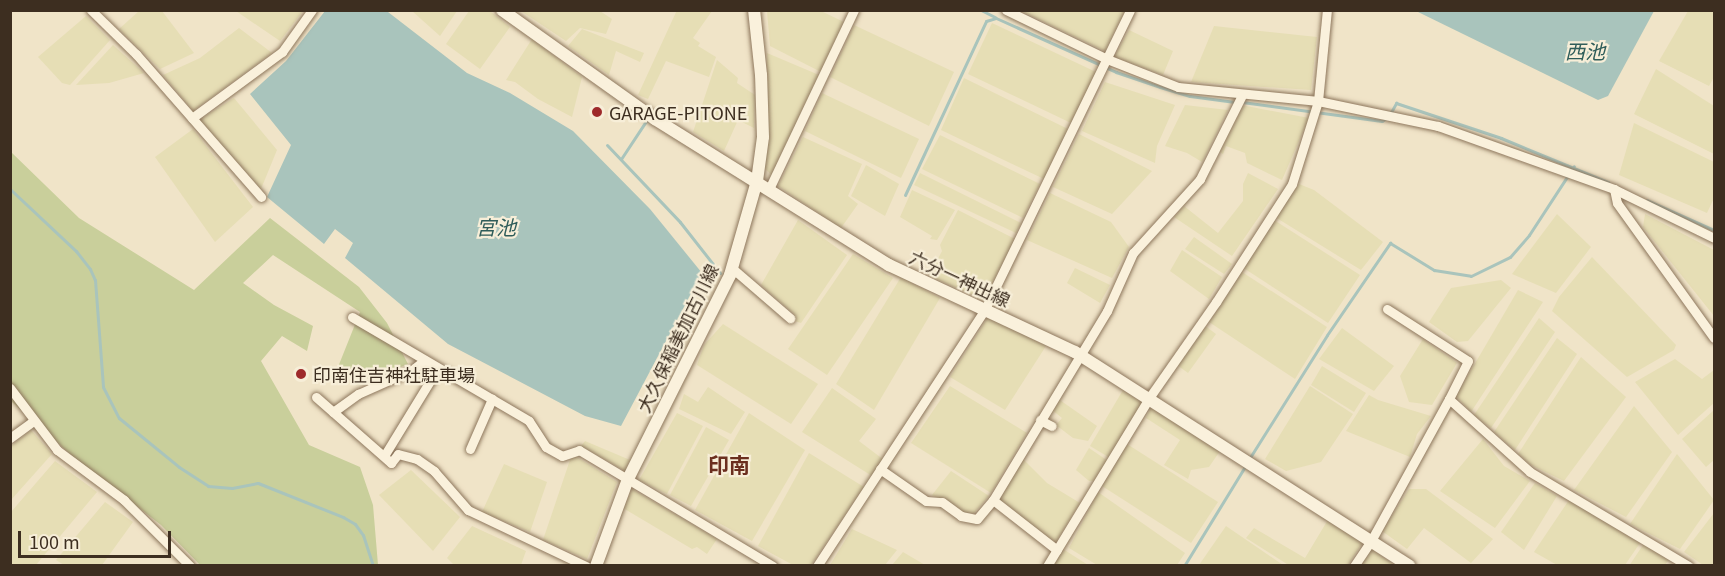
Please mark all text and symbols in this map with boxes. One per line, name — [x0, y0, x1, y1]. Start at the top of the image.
water label: 西池 — [1565, 38, 1605, 62]
place label: GARAGE-PITONE — [609, 101, 747, 123]
marker: GARAGE-PITONE — [590, 105, 604, 119]
water label: 宮池 — [476, 214, 516, 238]
street label: 六分一神出線 — [906, 245, 1014, 311]
street label: 大久保稲美加古川線 — [632, 260, 722, 416]
place label: 印南住吉神社駐車場 — [313, 363, 475, 385]
marker: 印南住吉神社駐車場 — [294, 367, 308, 381]
district label: 印南 — [708, 451, 750, 477]
scale bar — [21, 519, 174, 557]
text: 100 m — [29, 528, 80, 554]

